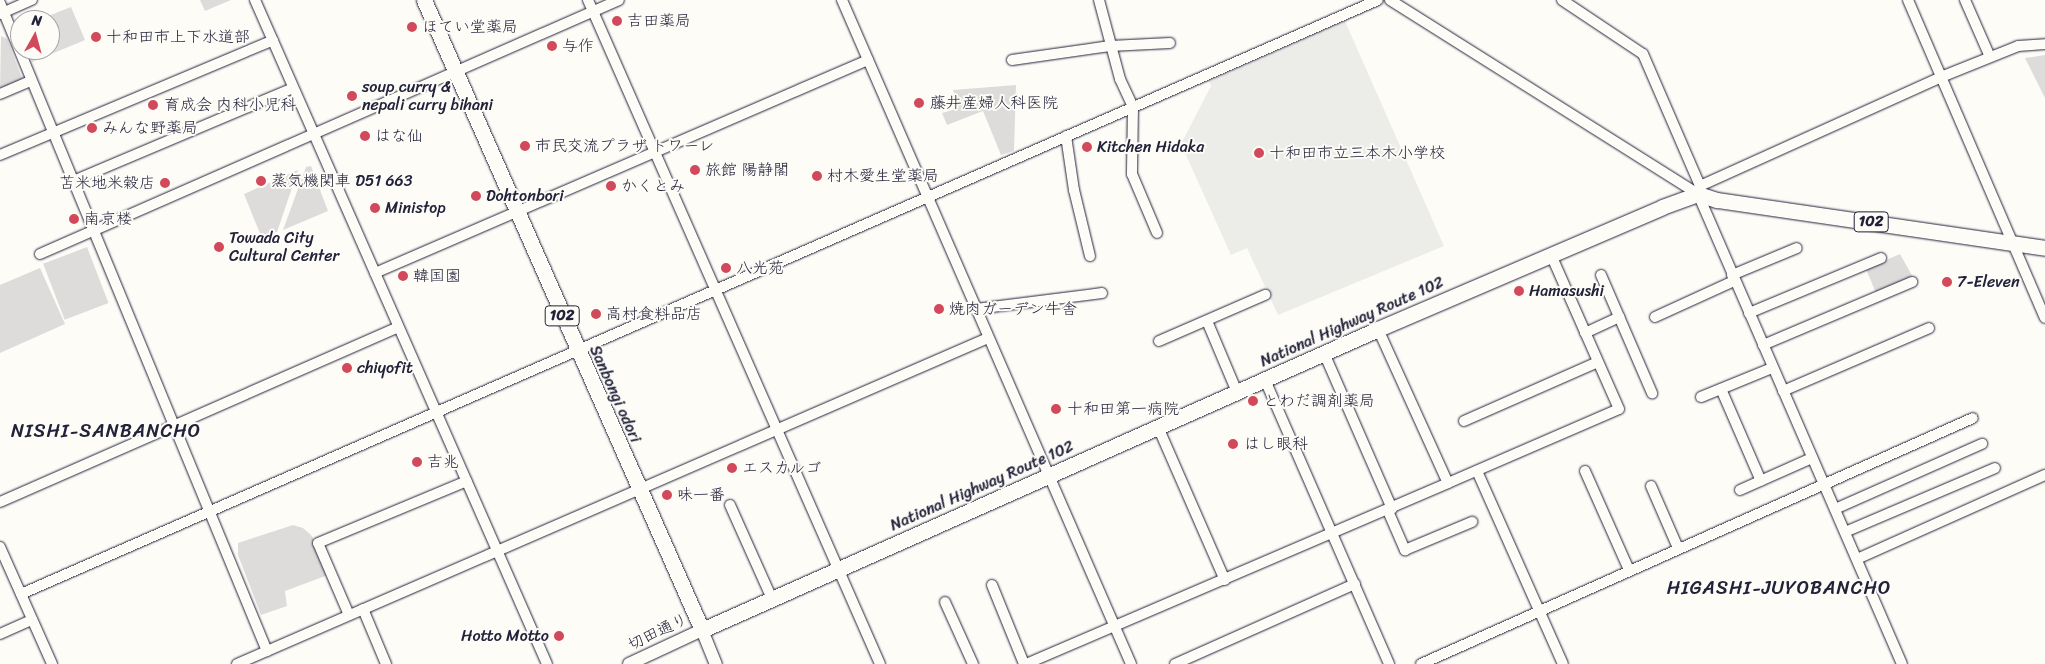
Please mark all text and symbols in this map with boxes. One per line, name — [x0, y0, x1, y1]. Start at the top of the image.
text: N — [30, 8, 43, 34]
north arrow — [10, 10, 60, 60]
place label: 吉田薬局 — [627, 11, 691, 31]
marker: 吉田薬局 — [611, 15, 623, 27]
place label: ほてい堂薬局 — [422, 17, 518, 37]
marker: ほてい堂薬局 — [406, 21, 418, 33]
place label: 十和田市上下水道部 — [106, 27, 250, 47]
marker: 十和田市上下水道部 — [90, 31, 102, 43]
place label: 与作 — [562, 36, 594, 56]
marker: 与作 — [546, 40, 558, 52]
place label: soup curry & nepali curry bihani — [362, 77, 493, 115]
marker: soup curry & nepali curry bihani — [346, 90, 358, 102]
place label: 藤井産婦人科医院 — [930, 93, 1058, 113]
place label: 育成会 内科小児科 — [164, 95, 296, 115]
marker: 藤井産婦人科医院 — [912, 96, 926, 110]
marker: 育成会 内科小児科 — [146, 98, 160, 112]
place label: みんな野薬局 — [102, 118, 198, 138]
marker: みんな野薬局 — [86, 122, 98, 134]
place label: はな仙 — [375, 126, 423, 146]
marker: はな仙 — [359, 130, 371, 142]
place label: 市民交流プラザ トワーレ — [535, 136, 715, 156]
place label: Kitchen Hidaka — [1097, 137, 1204, 157]
marker: 市民交流プラザ トワーレ — [519, 140, 531, 152]
marker: Kitchen Hidaka — [1081, 141, 1093, 153]
place label: 十和田市立三本木小学校 — [1269, 143, 1445, 163]
marker: 十和田市立三本木小学校 — [1253, 147, 1265, 159]
place label: 旅館 陽静閣 — [705, 160, 789, 180]
marker: 旅館 陽静閣 — [689, 164, 701, 176]
place label: 村木愛生堂薬局 — [827, 166, 939, 186]
marker: 村木愛生堂薬局 — [811, 170, 823, 182]
place label: 蒸気機関車 D51 663 — [271, 171, 412, 191]
place label: 苫米地米穀店 — [59, 173, 155, 193]
marker: 蒸気機関車 D51 663 — [255, 175, 267, 187]
place label: かくとみ — [621, 176, 685, 196]
marker: 苫米地米穀店 — [159, 177, 171, 189]
marker: かくとみ — [605, 180, 617, 192]
place label: Dohtonbori — [486, 186, 564, 206]
marker: Dohtonbori — [470, 190, 482, 202]
place label: Ministop — [385, 198, 446, 218]
marker: Ministop — [369, 202, 381, 214]
place label: 南京楼 — [84, 209, 132, 229]
road number: 102 — [1854, 210, 1888, 234]
marker: 南京楼 — [68, 213, 80, 225]
place label: Towada City Cultural Center — [229, 228, 340, 266]
marker: Towada City Cultural Center — [213, 241, 225, 253]
place label: 八光苑 — [736, 258, 784, 278]
marker: 八光苑 — [720, 262, 732, 274]
place label: 韓国園 — [413, 266, 461, 286]
marker: 韓国園 — [397, 270, 409, 282]
place label: 7-Eleven — [1957, 272, 2020, 292]
street label: National Highway Route 102 — [1257, 273, 1447, 371]
marker: 7-Eleven — [1941, 276, 1953, 288]
place label: Hamasushi — [1529, 281, 1604, 301]
marker: Hamasushi — [1513, 285, 1525, 297]
place label: 焼肉ガーデン牛舎 — [949, 299, 1077, 319]
marker: 焼肉ガーデン牛舎 — [933, 303, 945, 315]
road number: 102 — [544, 304, 580, 328]
place label: 高村食料品店 — [606, 304, 702, 324]
marker: 高村食料品店 — [590, 308, 602, 320]
street label: Sanbongi odori — [585, 342, 645, 446]
place label: chiyofit — [357, 358, 413, 378]
marker: chiyofit — [341, 362, 353, 374]
place label: とわだ調剤薬局 — [1263, 391, 1375, 411]
marker: とわだ調剤薬局 — [1247, 395, 1259, 407]
place label: 十和田第一病院 — [1067, 399, 1179, 419]
marker: 十和田第一病院 — [1049, 402, 1063, 416]
district label: NISHI-SANBANCHO — [10, 420, 202, 442]
place label: はし眼科 — [1244, 434, 1308, 454]
street label: National Highway Route 102 — [887, 437, 1077, 535]
marker: はし眼科 — [1226, 437, 1240, 451]
place label: 吉兆 — [427, 452, 459, 472]
marker: 吉兆 — [411, 456, 423, 468]
place label: エスカルゴ — [742, 458, 822, 478]
marker: エスカルゴ — [726, 462, 738, 474]
place label: 味一番 — [677, 485, 725, 505]
marker: 味一番 — [661, 489, 673, 501]
district label: HIGASHI-JUYOBANCHO — [1666, 577, 1892, 599]
street label: 切田通り — [625, 610, 691, 654]
place label: Hotto Motto — [462, 626, 549, 646]
marker: Hotto Motto — [553, 630, 565, 642]

